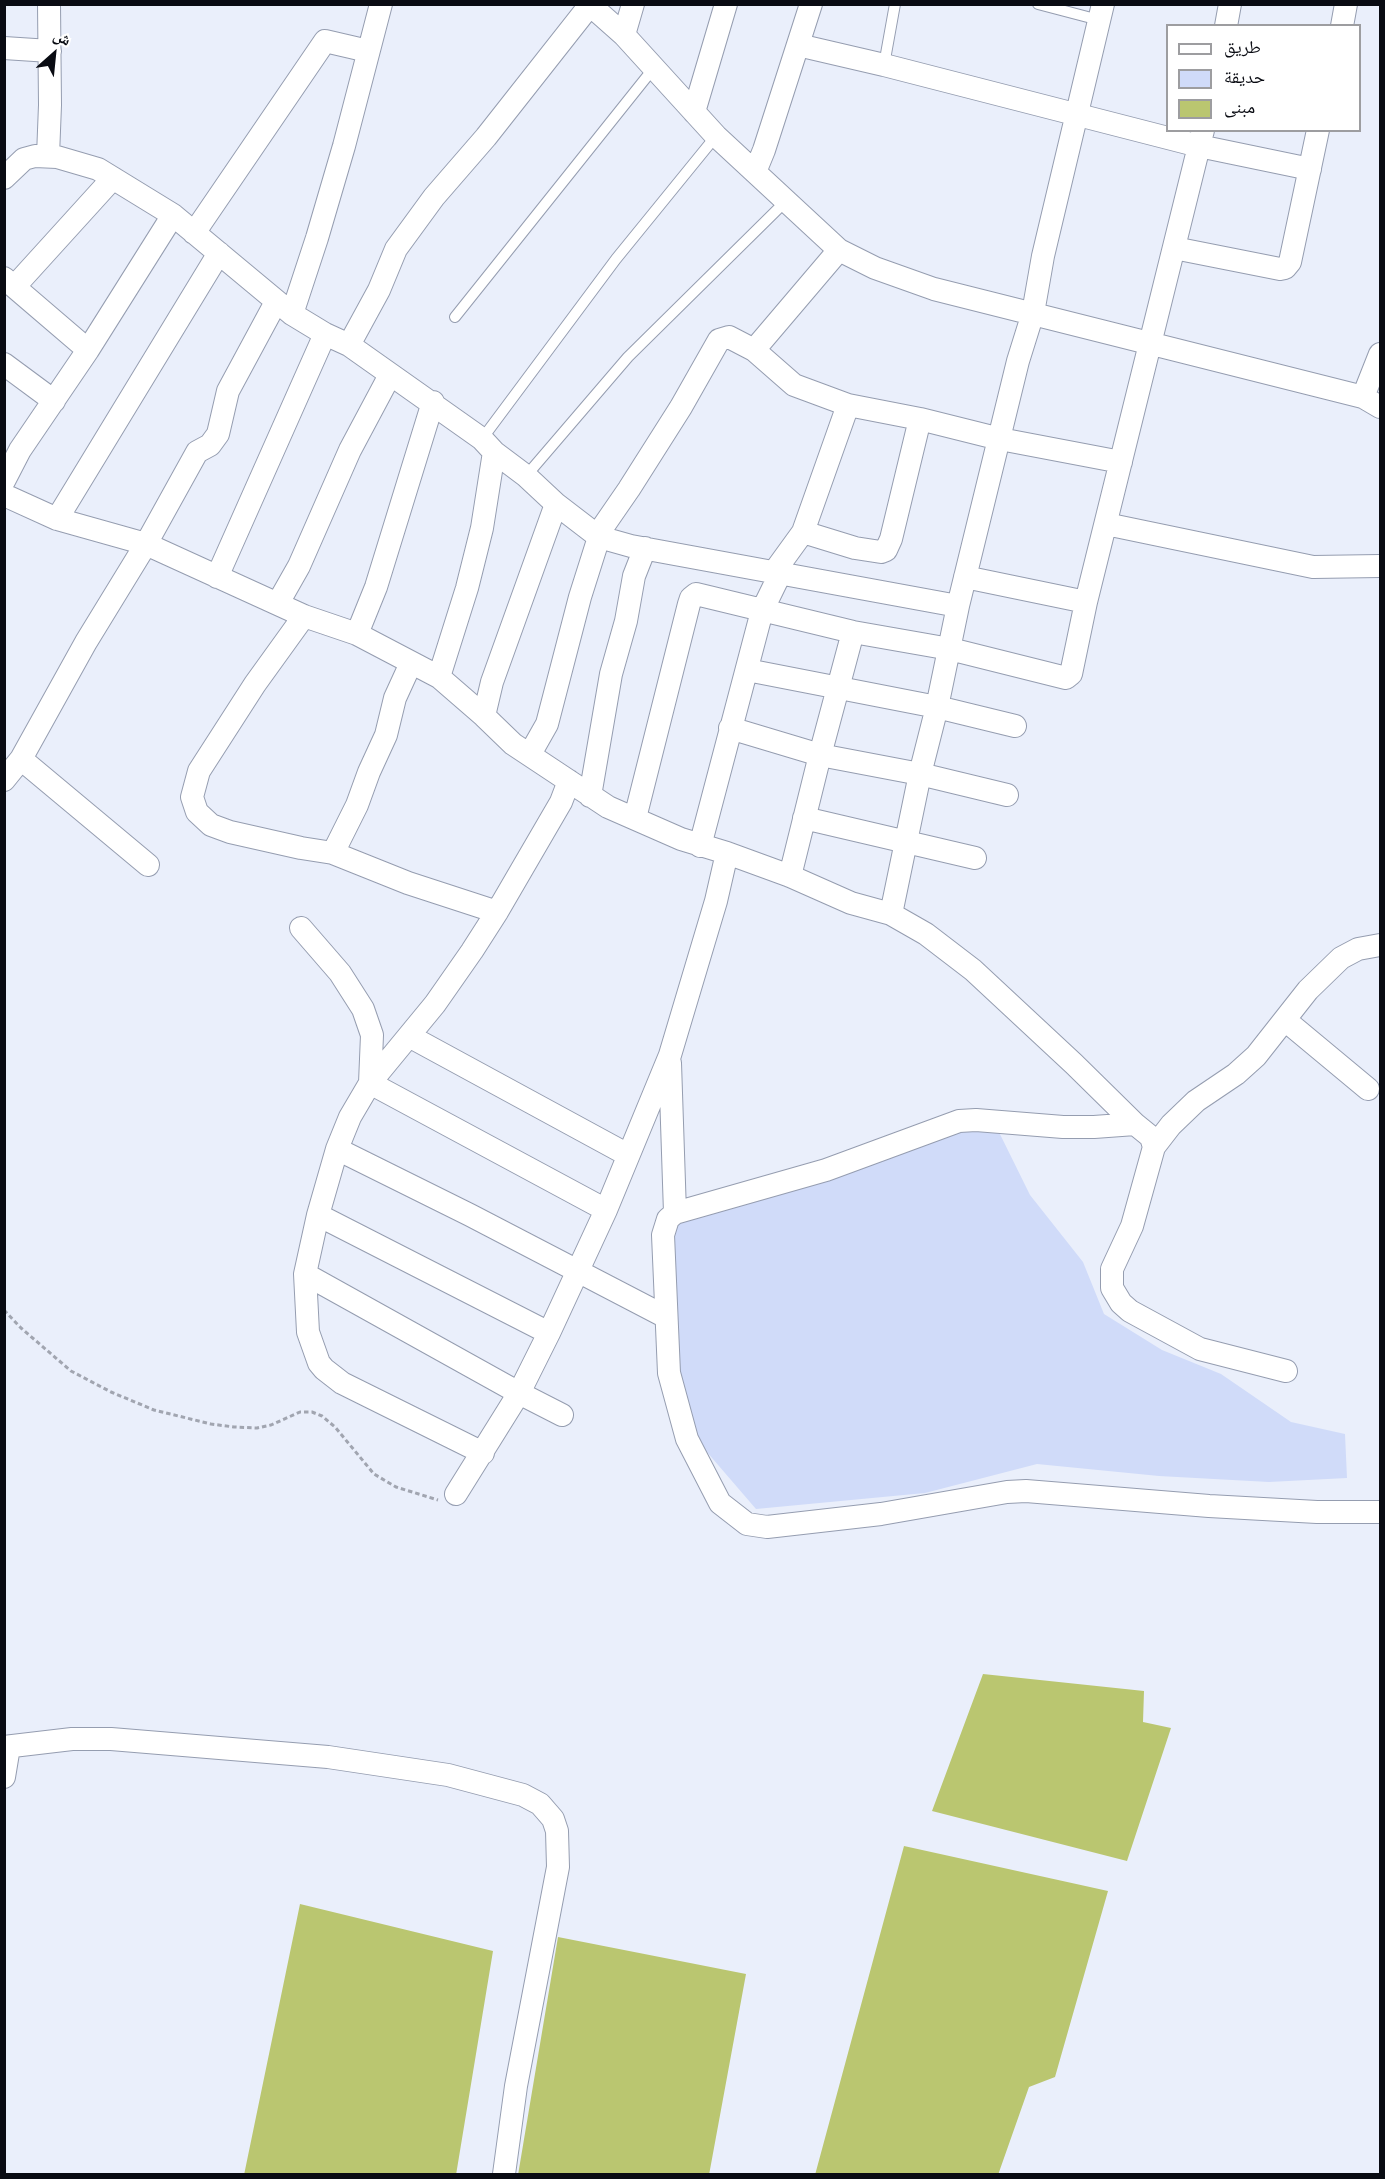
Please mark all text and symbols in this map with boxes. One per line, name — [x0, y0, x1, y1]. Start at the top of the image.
north arrow — [24, 24, 84, 84]
legend — [1166, 24, 1361, 132]
text: ش — [51, 25, 74, 50]
text: طريق — [1224, 36, 1261, 57]
text: حديقة — [1224, 66, 1265, 87]
text: مبنى — [1224, 96, 1255, 117]

